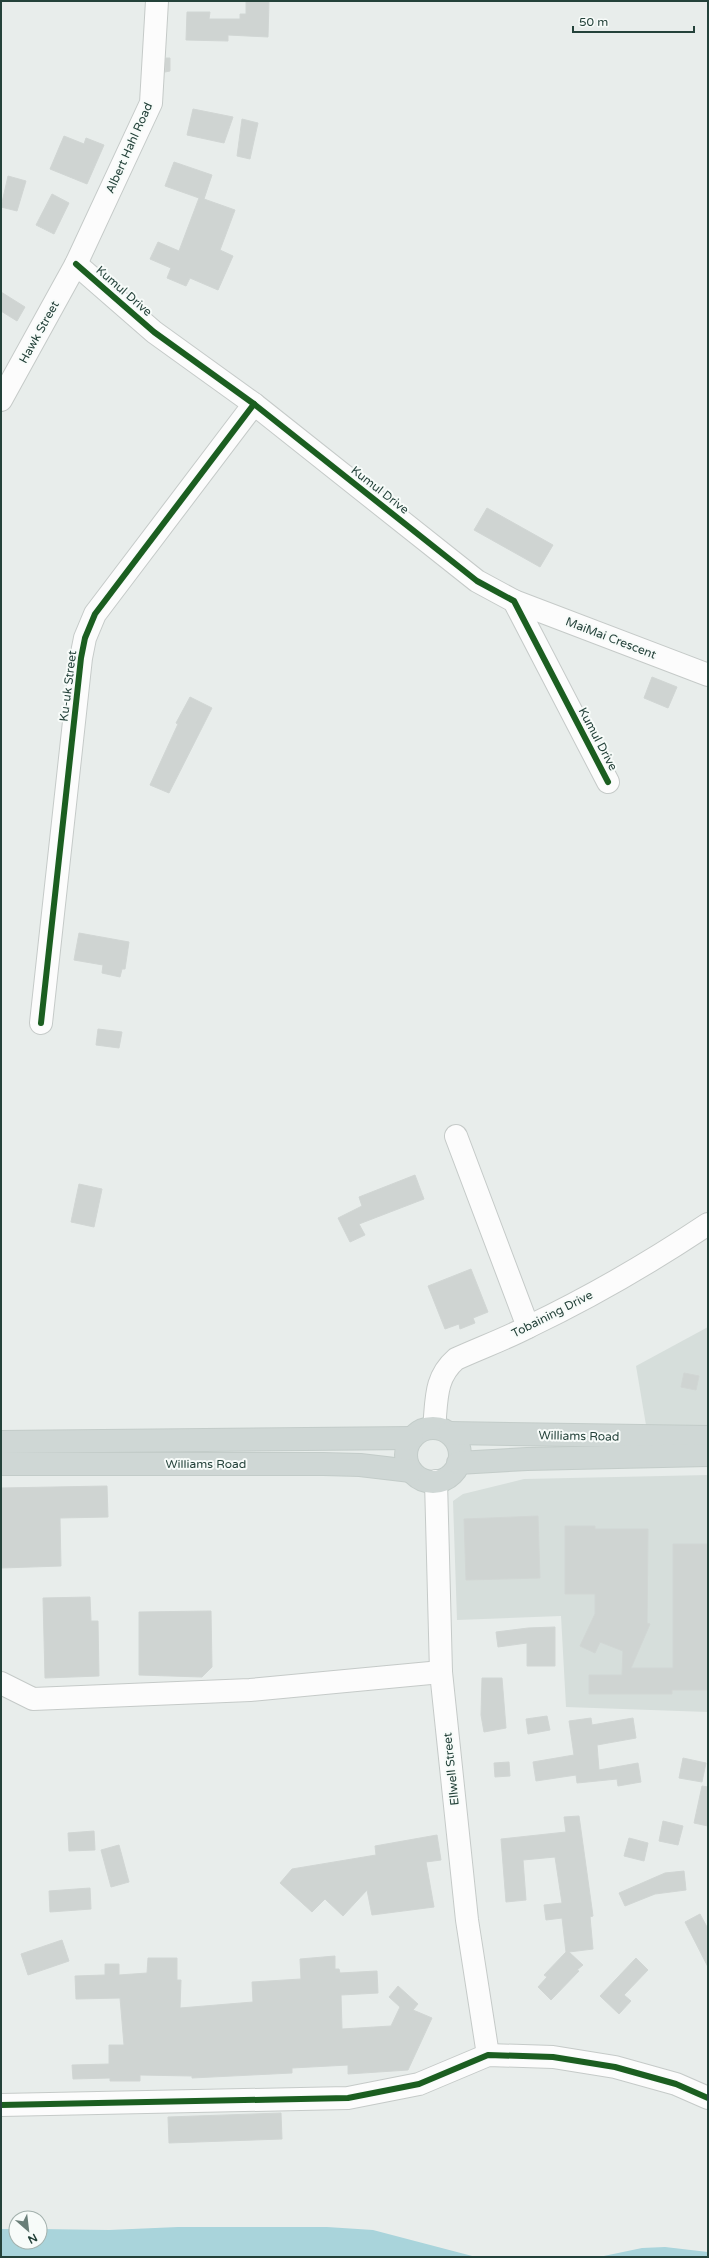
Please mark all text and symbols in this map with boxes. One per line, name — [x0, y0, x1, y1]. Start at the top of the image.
scale bar — [573, 8, 694, 34]
text: 50 m — [579, 15, 608, 29]
street label: Albert Hahl Road — [103, 100, 155, 196]
street label: Kumul Drive — [93, 263, 155, 319]
street label: Hawk Street — [16, 298, 62, 366]
street label: Kumul Drive — [348, 463, 412, 517]
street label: MaiMai Crescent — [564, 614, 659, 662]
street label: Ku-uk Street — [57, 649, 79, 722]
street label: Kumul Drive — [576, 705, 621, 773]
street label: Tobaining Drive — [509, 1287, 595, 1340]
street label: Williams Road — [539, 1428, 619, 1444]
street label: Williams Road — [166, 1457, 246, 1471]
street label: Ellwell Street — [440, 1731, 462, 1806]
north arrow — [8, 2210, 48, 2250]
text: N — [26, 2231, 39, 2246]

